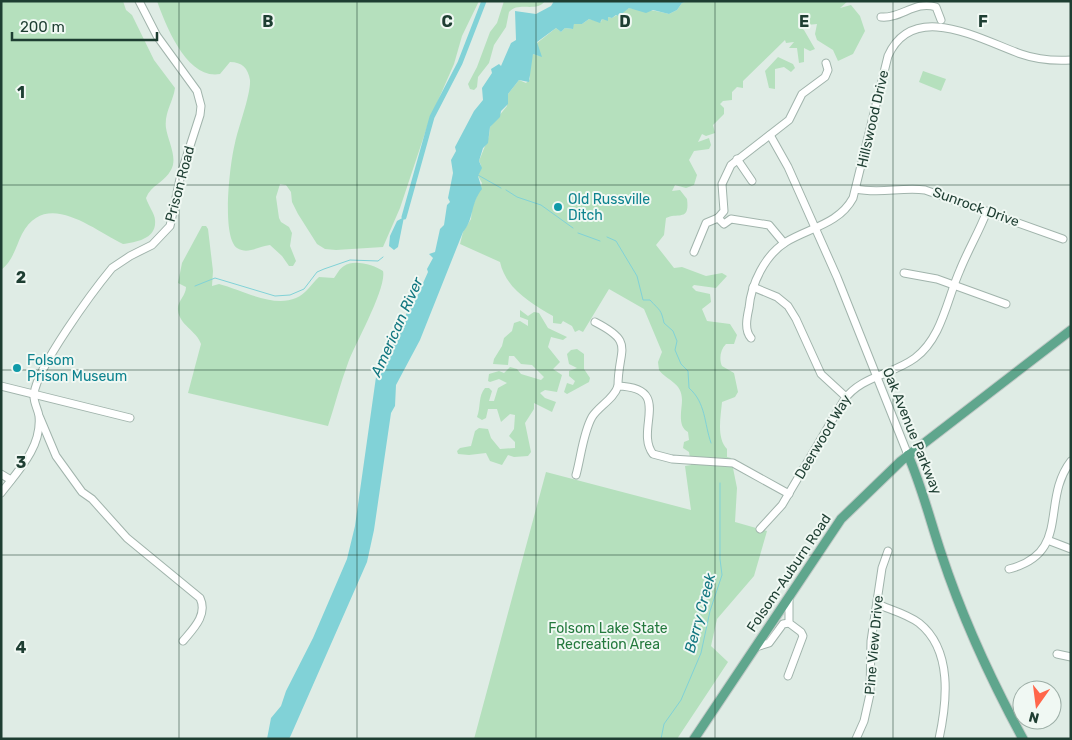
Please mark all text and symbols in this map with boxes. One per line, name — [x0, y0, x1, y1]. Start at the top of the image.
scale bar — [12, 10, 158, 42]
text: B — [262, 12, 274, 31]
text: C — [441, 12, 453, 31]
text: D — [619, 12, 631, 31]
text: E — [799, 12, 809, 31]
text: F — [978, 12, 988, 31]
text: 200 m — [20, 18, 65, 36]
street label: Hillswood Drive — [854, 68, 893, 169]
text: 1 — [17, 83, 25, 102]
street label: Prison Road — [162, 144, 198, 224]
street label: Sunrock Drive — [930, 183, 1022, 231]
place label: Old Russville Ditch — [568, 191, 650, 224]
marker: Old Russville Ditch — [552, 201, 564, 213]
text: 2 — [16, 268, 26, 287]
water label: American River — [367, 273, 427, 380]
place label: Folsom Prison Museum — [27, 352, 127, 385]
marker: Folsom Prison Museum — [11, 362, 23, 374]
street label: Oak Avenue Parkway — [879, 365, 945, 497]
street label: Deerwood Way — [791, 391, 855, 482]
text: 3 — [16, 453, 26, 472]
street label: Folsom-Auburn Road — [743, 511, 835, 635]
water label: Berry Creek — [681, 571, 719, 655]
street label: Pine View Drive — [861, 594, 887, 696]
park label: Folsom Lake State Recreation Area — [548, 620, 668, 653]
text: 4 — [16, 638, 27, 657]
north arrow — [1012, 680, 1062, 730]
text: N — [1027, 708, 1041, 727]

